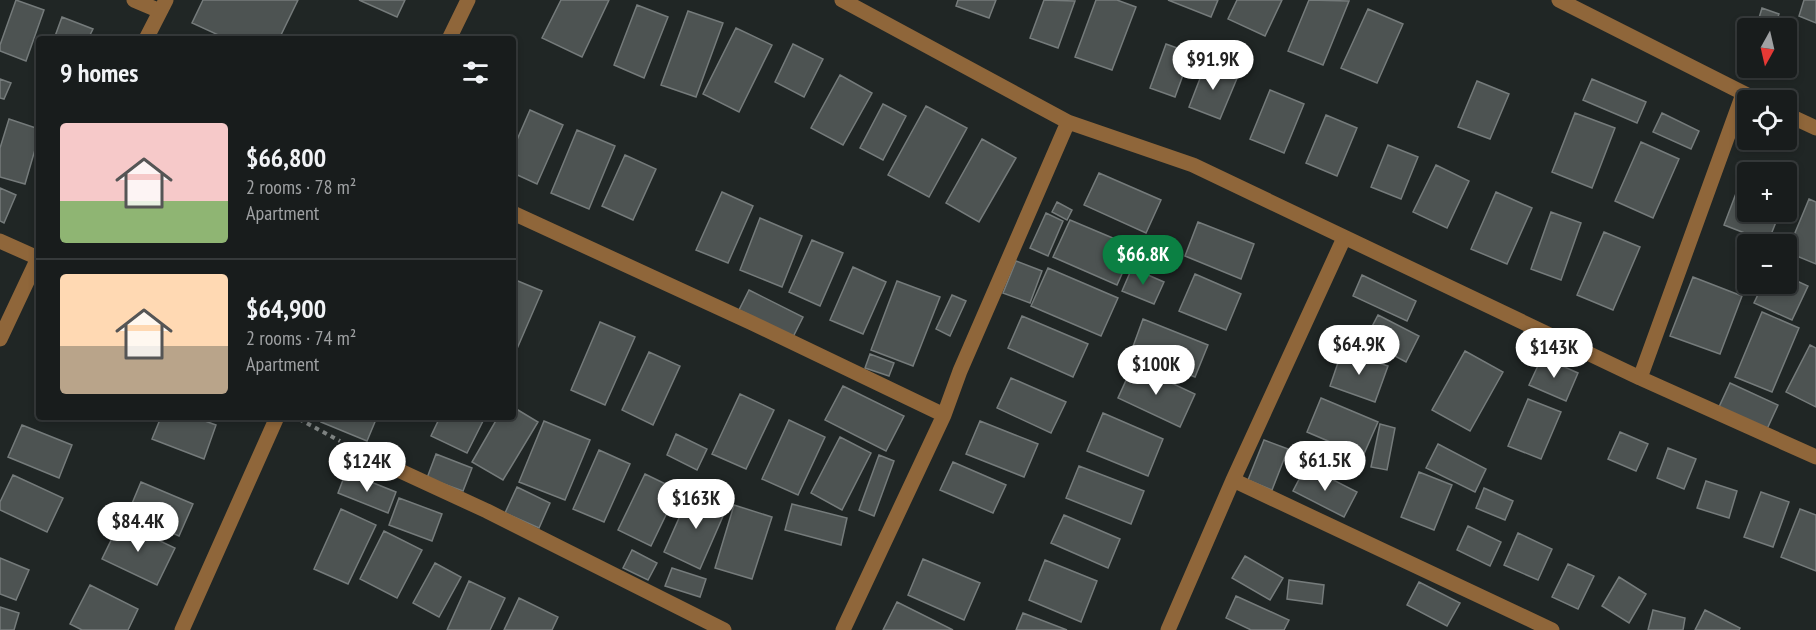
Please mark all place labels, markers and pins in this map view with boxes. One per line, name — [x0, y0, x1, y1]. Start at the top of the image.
pin: $91.9K — [1164, 40, 1262, 91]
pin: $66.8K — [1094, 235, 1192, 286]
pin: $64.9K — [1310, 325, 1408, 376]
pin: $143K — [1512, 328, 1596, 379]
pin: $100K — [1114, 345, 1198, 396]
pin: $61.5K — [1276, 441, 1374, 492]
pin: $124K — [325, 442, 409, 493]
pin: $163K — [654, 479, 738, 530]
pin: $84.4K — [89, 502, 187, 553]

